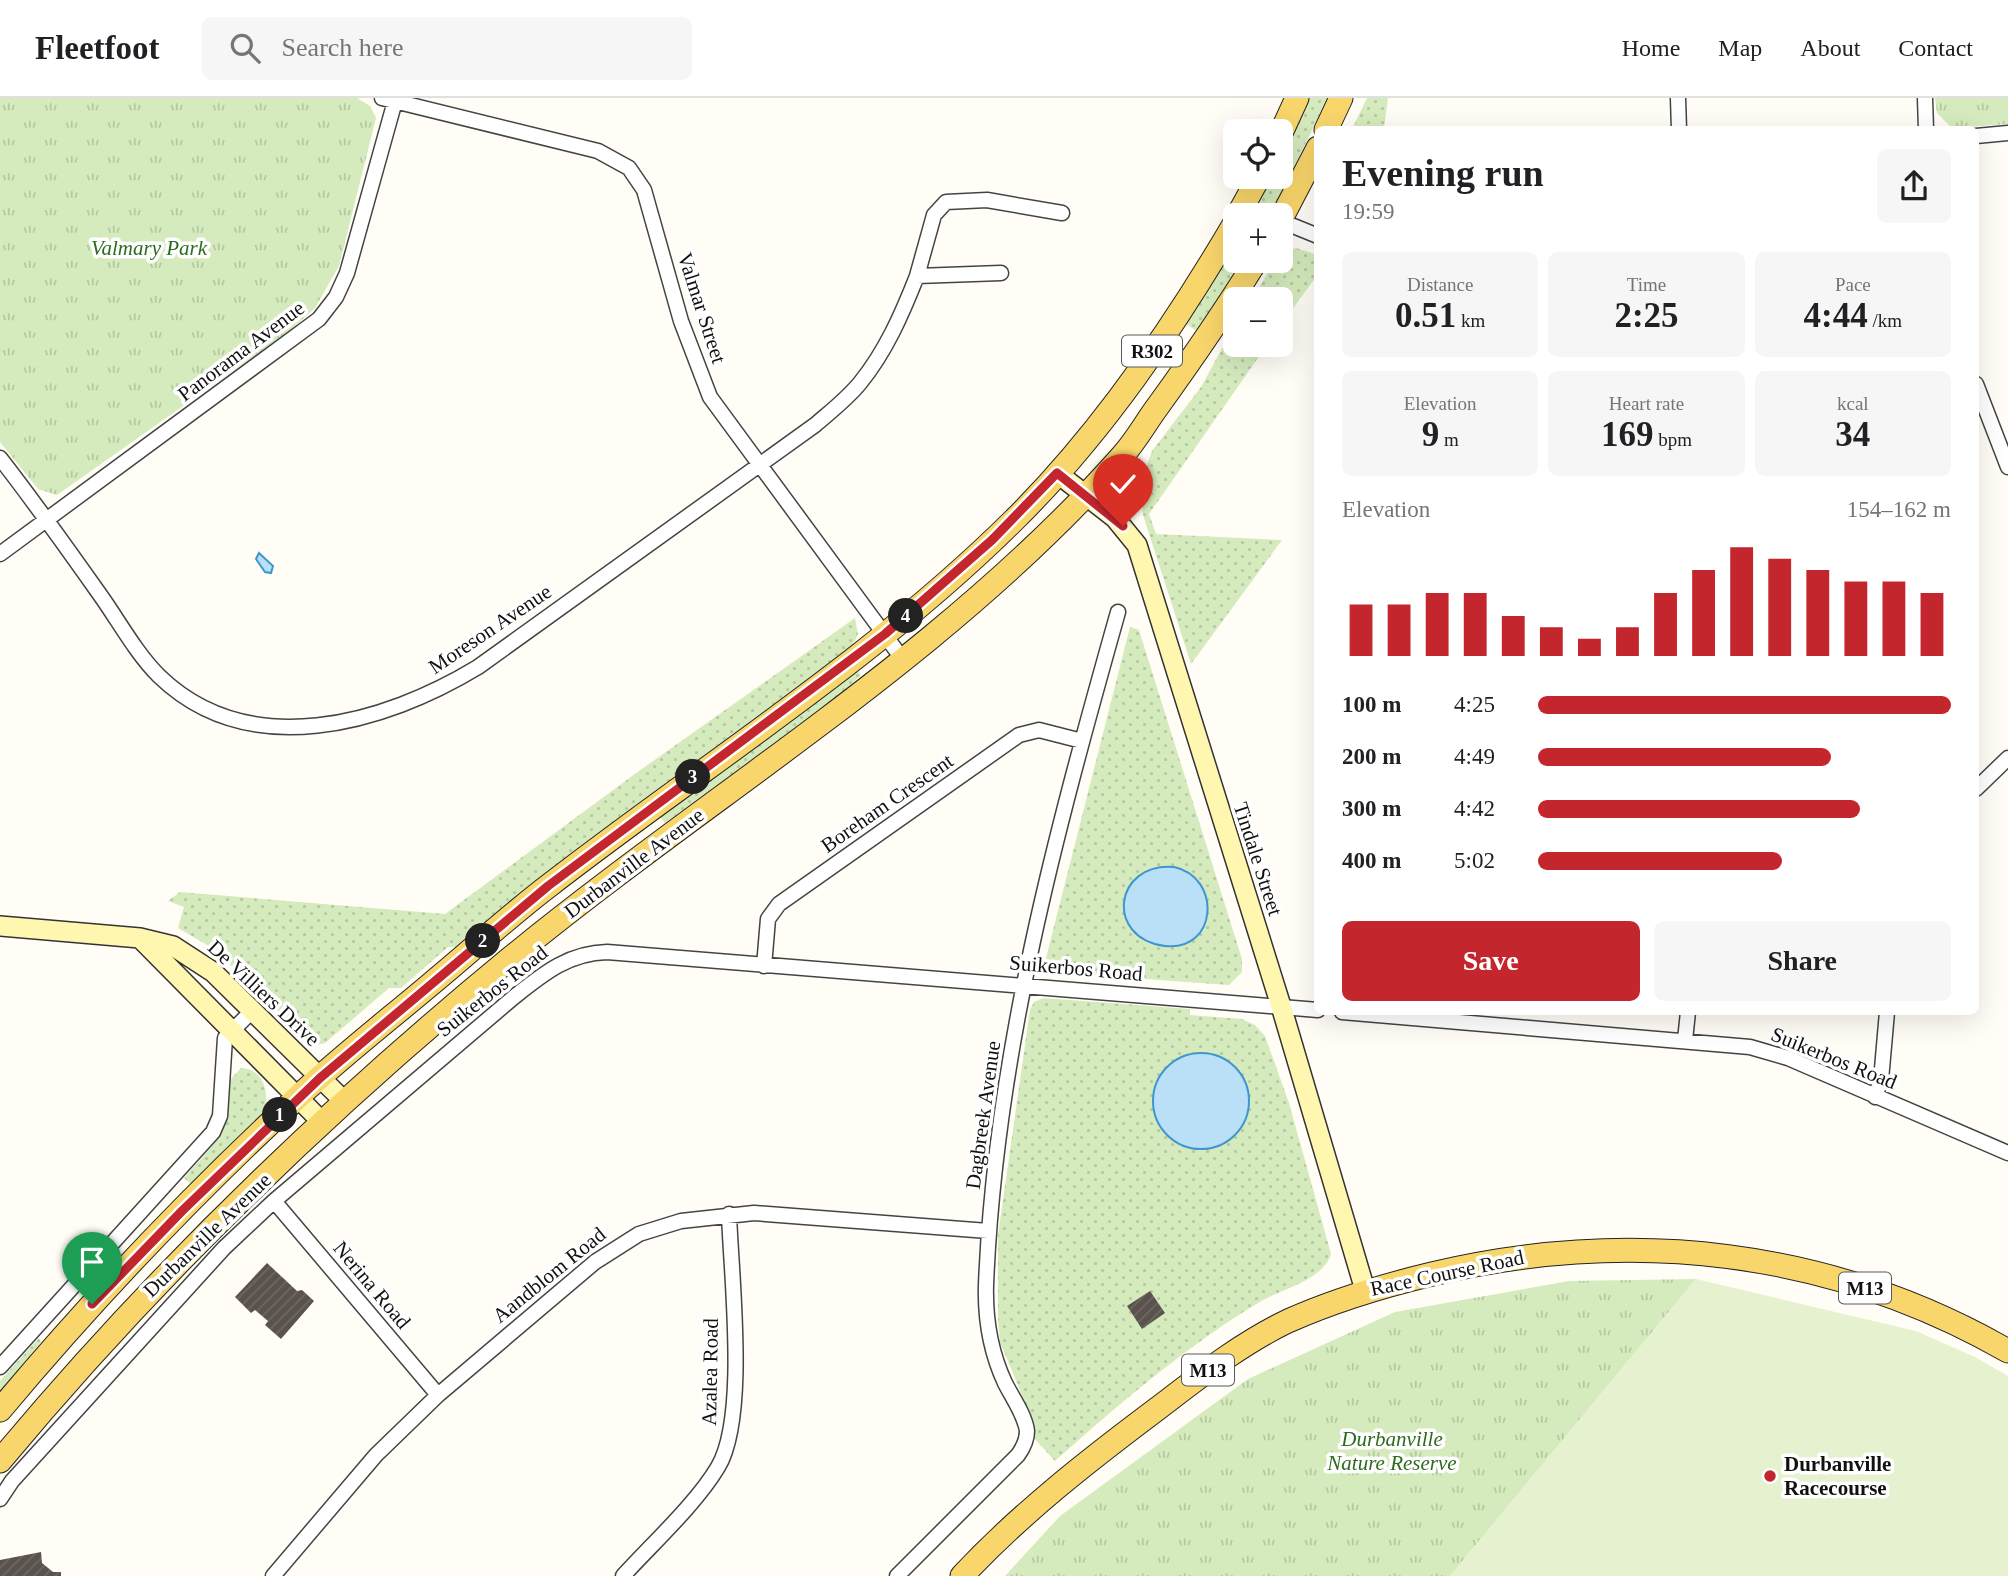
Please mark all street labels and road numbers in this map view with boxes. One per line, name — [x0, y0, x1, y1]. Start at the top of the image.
street label: Valmar Street — [673, 250, 731, 366]
street label: Panorama Avenue — [173, 296, 309, 406]
road number: R302 — [1122, 336, 1182, 366]
street label: Moreson Avenue — [424, 579, 556, 679]
street label: Boreham Crescent — [816, 748, 958, 857]
street label: Tindale Street — [1228, 799, 1288, 919]
street label: Durbanville Avenue — [560, 803, 708, 923]
street label: De Villiers Drive — [203, 935, 325, 1051]
street label: Suikerbos Road — [432, 940, 552, 1042]
street label: Suikerbos Road — [1008, 950, 1144, 986]
street label: Suikerbos Road — [1768, 1022, 1901, 1094]
street label: Dagbreek Avenue — [961, 1039, 1005, 1191]
street label: Durbanville Avenue — [138, 1168, 276, 1302]
street label: Aandblom Road — [488, 1222, 611, 1328]
street label: Nerina Road — [329, 1236, 416, 1334]
street label: Race Course Road — [1368, 1245, 1526, 1301]
road number: M13 — [1839, 1272, 1891, 1304]
street label: Azalea Road — [697, 1317, 723, 1426]
road number: M13 — [1182, 1354, 1234, 1386]

